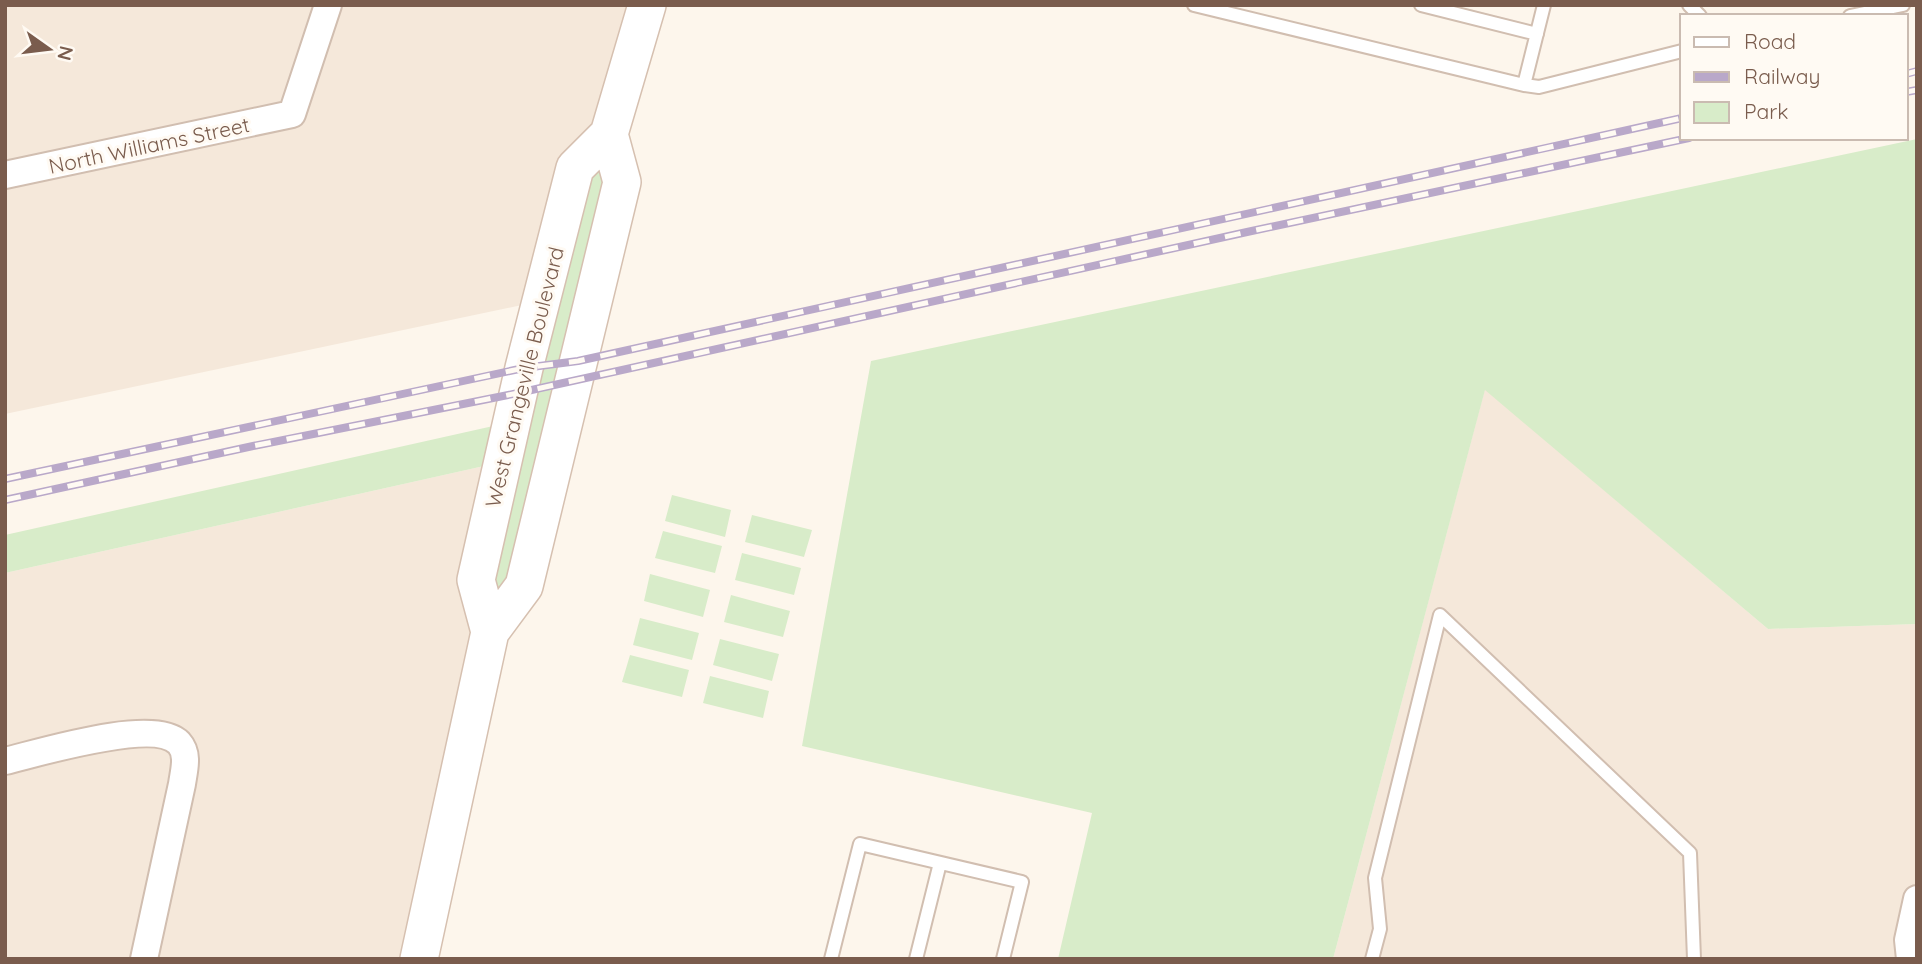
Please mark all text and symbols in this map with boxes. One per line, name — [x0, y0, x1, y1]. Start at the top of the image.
north arrow — [14, 14, 84, 84]
legend — [1680, 14, 1908, 140]
text: Road — [1744, 28, 1796, 54]
text: N — [52, 43, 79, 63]
text: Railway — [1744, 63, 1820, 89]
text: Park — [1744, 98, 1788, 124]
street label: North Williams Street — [46, 111, 252, 179]
street label: West Grangeville Boulevard — [479, 244, 569, 510]

